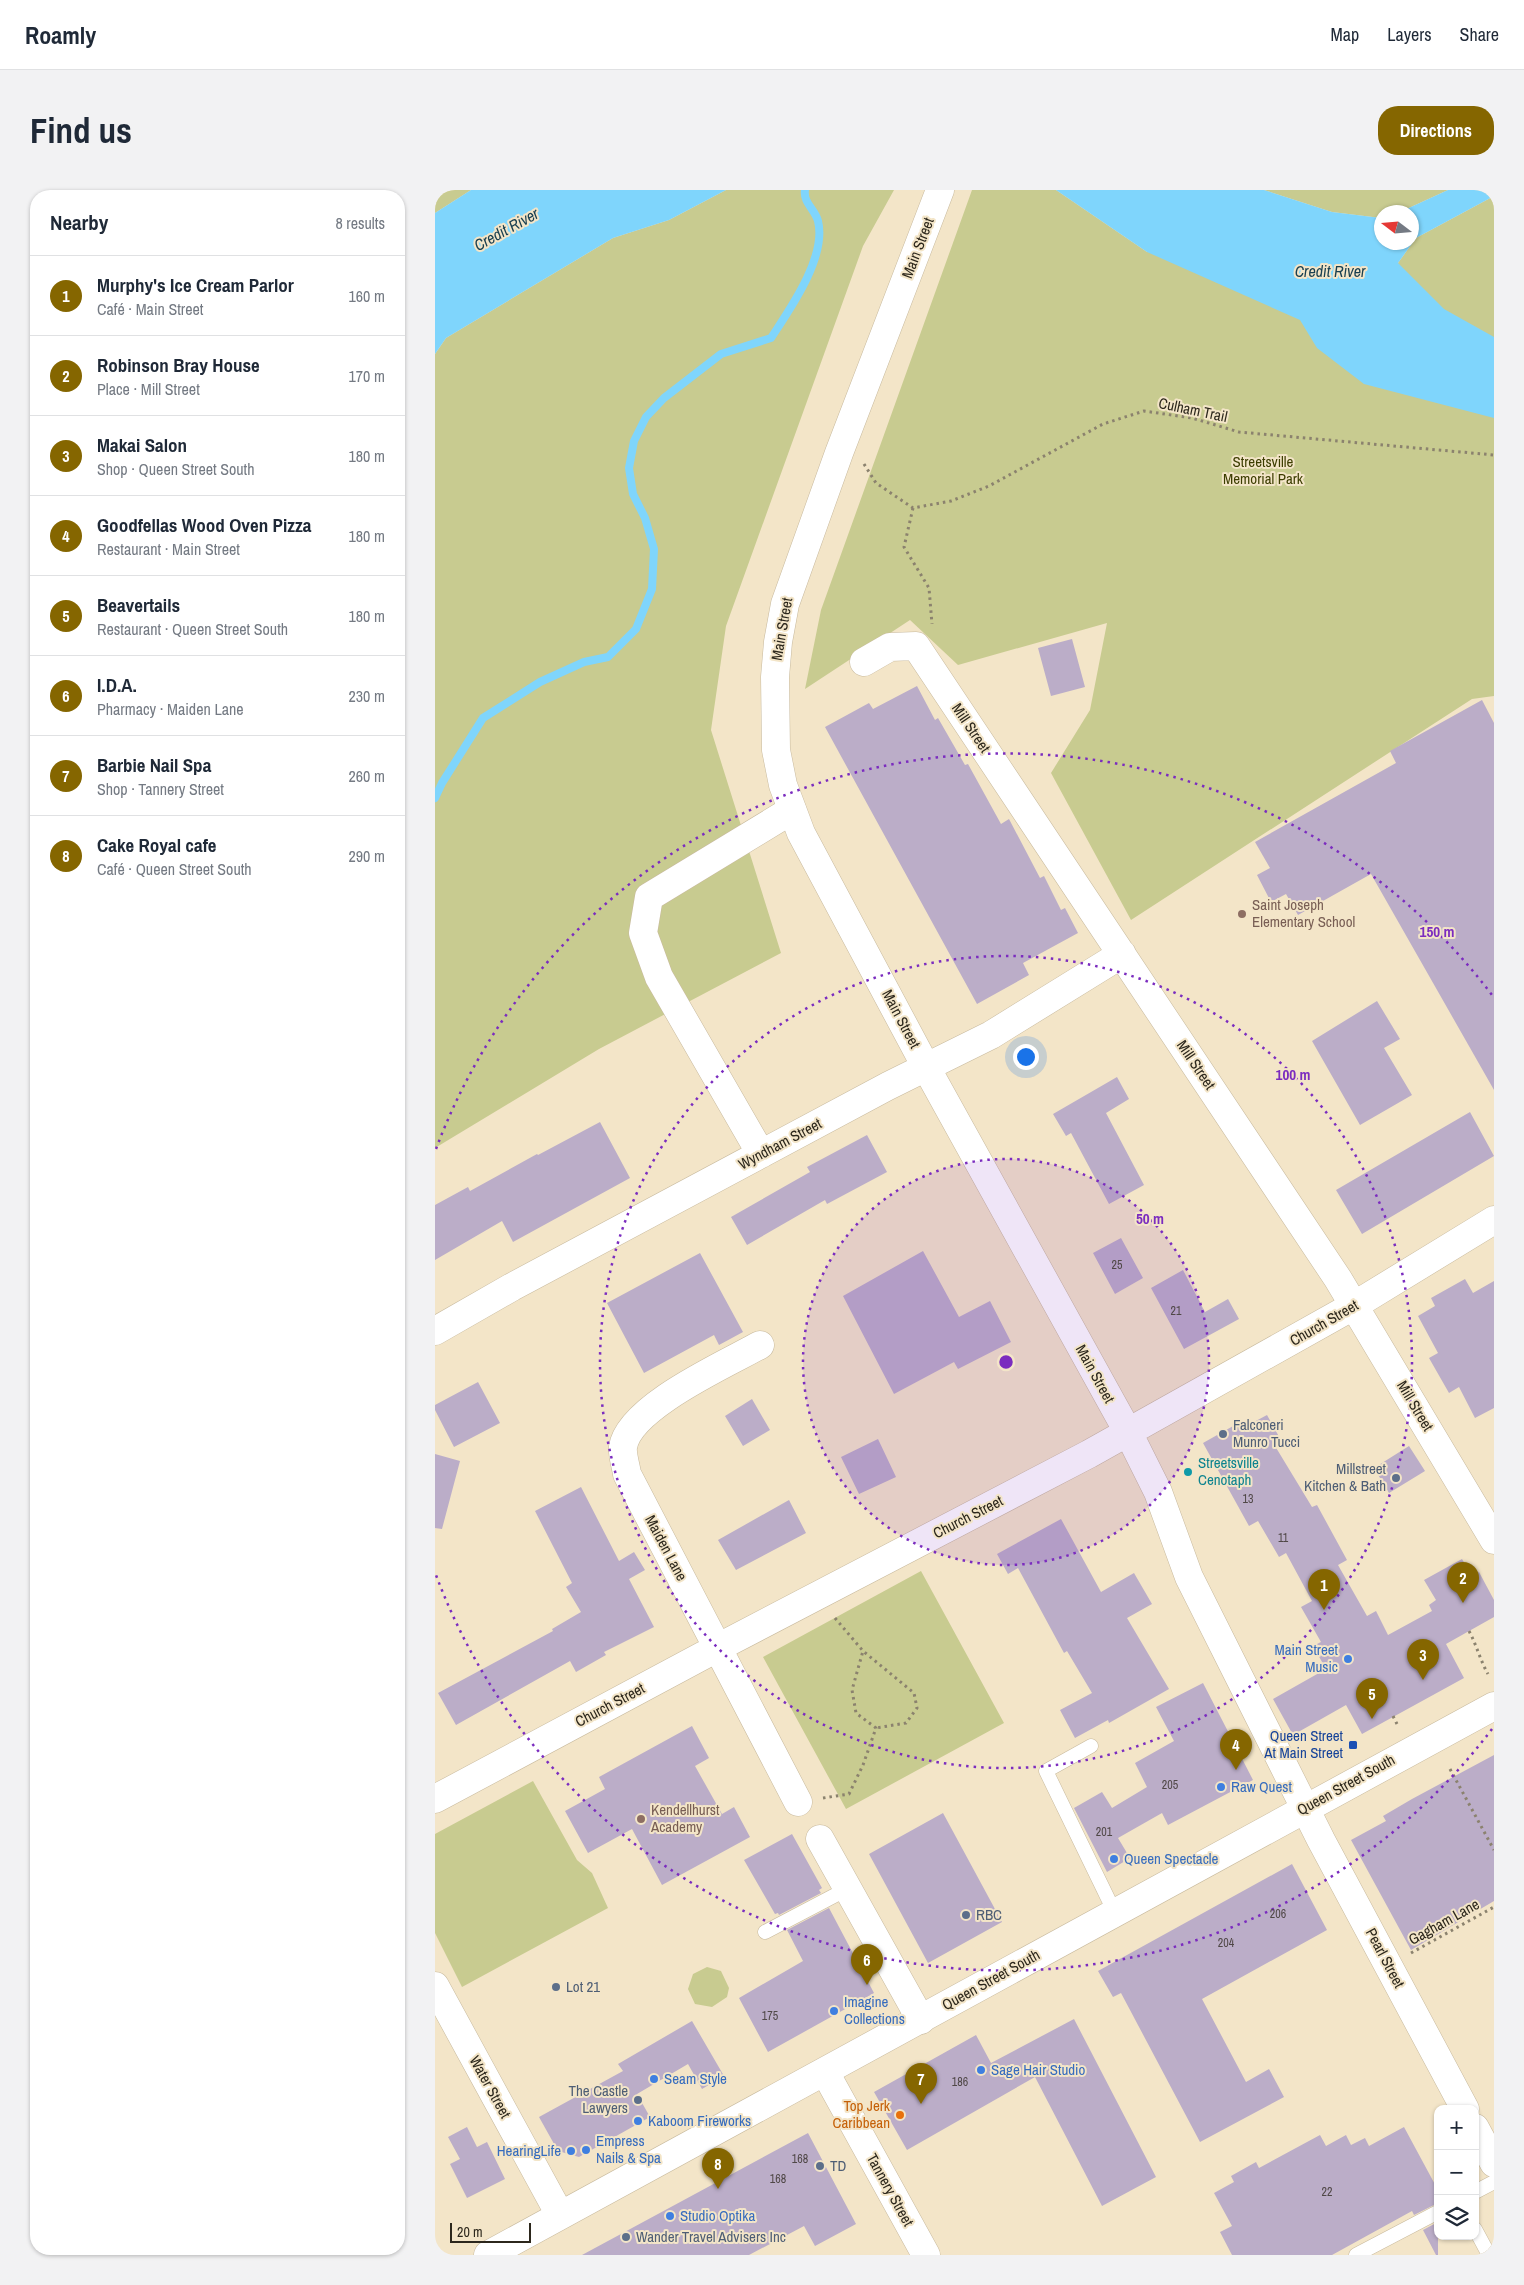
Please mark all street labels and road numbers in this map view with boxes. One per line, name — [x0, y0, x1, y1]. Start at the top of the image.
street label: Main Street — [896, 214, 939, 281]
street label: Culham Trail — [1157, 392, 1229, 427]
street label: Main Street — [766, 595, 797, 662]
street label: Mill Street — [947, 699, 996, 757]
street label: Main Street — [877, 986, 926, 1052]
street label: Mill Street — [1172, 1036, 1221, 1094]
street label: Wyndham Street — [734, 1113, 826, 1174]
street label: Church Street — [1286, 1294, 1362, 1351]
street label: Main Street — [1071, 1341, 1120, 1407]
street label: Mill Street — [1392, 1377, 1439, 1435]
street label: Church Street — [929, 1490, 1007, 1543]
street label: Maiden Lane — [640, 1511, 693, 1585]
street label: Church Street — [571, 1677, 649, 1732]
street label: Queen Street South — [1293, 1749, 1398, 1820]
street label: Gagham Lane — [1405, 1893, 1483, 1950]
street label: Pearl Street — [1361, 1924, 1410, 1992]
street label: Queen Street South — [938, 1944, 1043, 2015]
street label: Water Street — [465, 2052, 517, 2122]
street label: Tannery Street — [862, 2150, 919, 2230]

